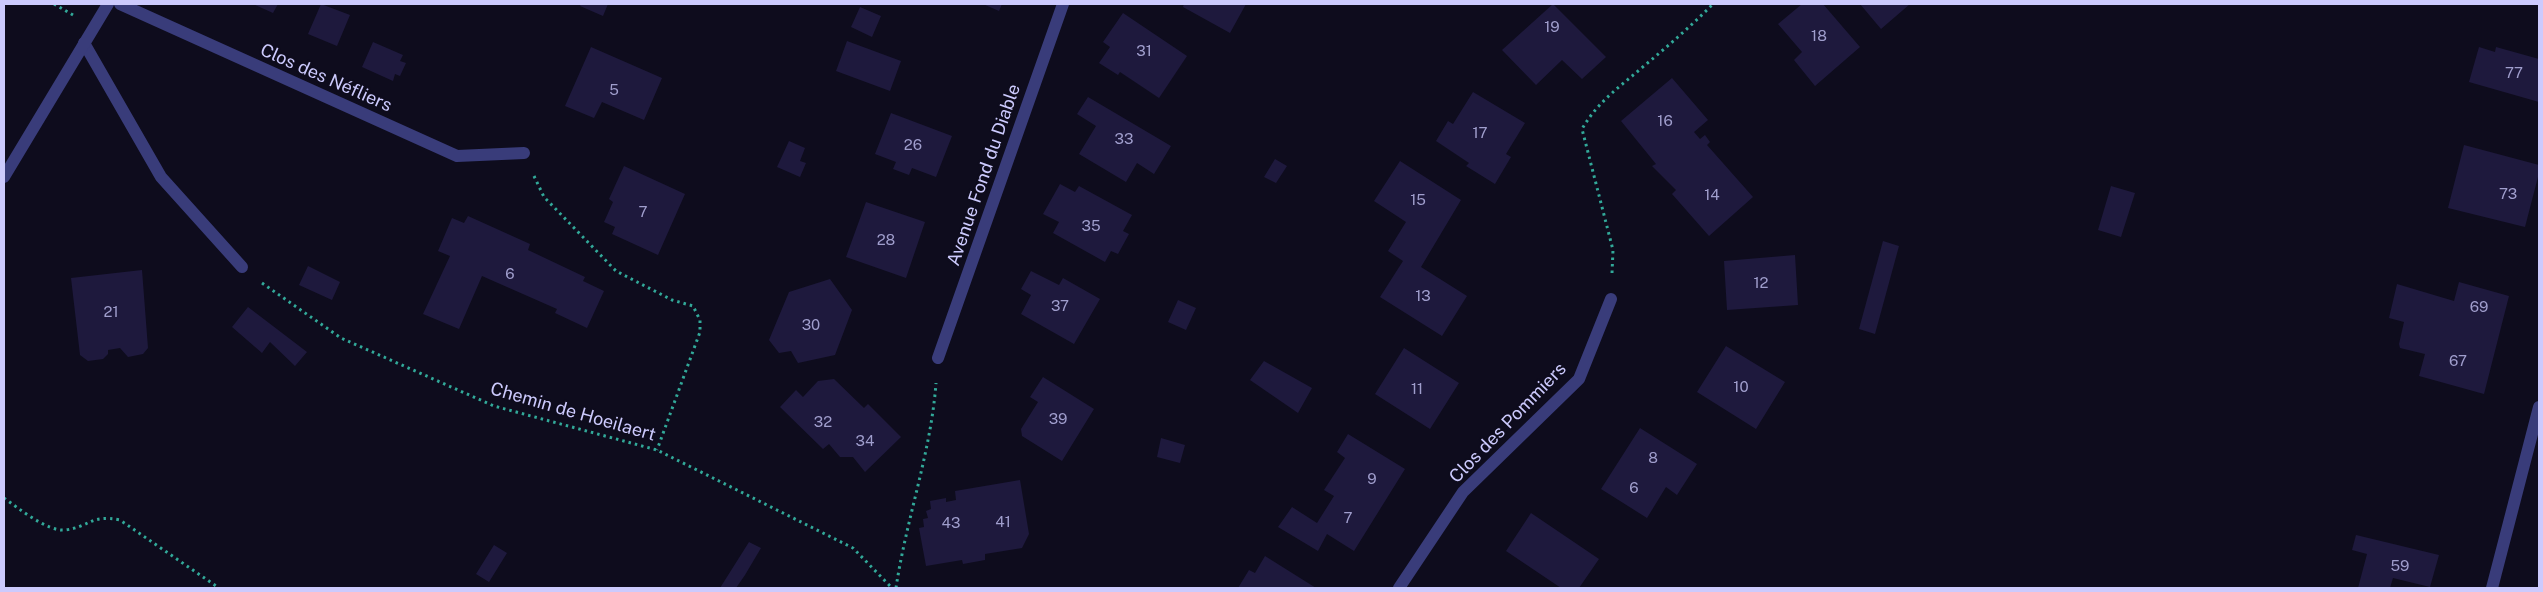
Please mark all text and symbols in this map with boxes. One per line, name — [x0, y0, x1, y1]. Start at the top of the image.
house number: 19 — [1544, 18, 1560, 36]
house number: 18 — [1811, 27, 1827, 45]
street label: Clos des Néfliers — [257, 39, 395, 117]
house number: 31 — [1136, 42, 1152, 60]
house number: 77 — [2505, 64, 2523, 82]
house number: 5 — [609, 81, 619, 99]
street label: Avenue Fond du Diable — [943, 81, 1025, 269]
house number: 16 — [1657, 112, 1673, 130]
house number: 17 — [1472, 124, 1488, 142]
house number: 33 — [1115, 130, 1133, 148]
house number: 26 — [904, 136, 922, 154]
house number: 73 — [2499, 185, 2517, 203]
house number: 14 — [1704, 186, 1720, 204]
house number: 15 — [1410, 191, 1426, 209]
house number: 7 — [638, 203, 648, 221]
house number: 35 — [1081, 217, 1101, 235]
house number: 28 — [877, 231, 895, 249]
house number: 6 — [505, 265, 515, 283]
house number: 12 — [1753, 274, 1769, 292]
house number: 13 — [1415, 287, 1431, 305]
house number: 37 — [1051, 297, 1069, 315]
house number: 69 — [2470, 298, 2488, 316]
house number: 21 — [103, 303, 119, 321]
house number: 30 — [802, 316, 820, 334]
house number: 67 — [2449, 352, 2467, 370]
street label: Clos des Pommiers — [1445, 358, 1571, 488]
street label: Chemin de Hoeilaert — [488, 378, 658, 446]
house number: 10 — [1733, 378, 1749, 396]
house number: 11 — [1411, 380, 1423, 398]
house number: 39 — [1049, 410, 1067, 428]
house number: 32 — [814, 413, 832, 431]
house number: 34 — [856, 432, 874, 450]
house number: 8 — [1648, 449, 1658, 467]
house number: 9 — [1367, 470, 1377, 488]
house number: 6 — [1629, 479, 1639, 497]
house number: 7 — [1343, 509, 1353, 527]
house number: 41 — [995, 513, 1011, 531]
house number: 43 — [942, 514, 960, 532]
house number: 59 — [2391, 557, 2409, 575]

